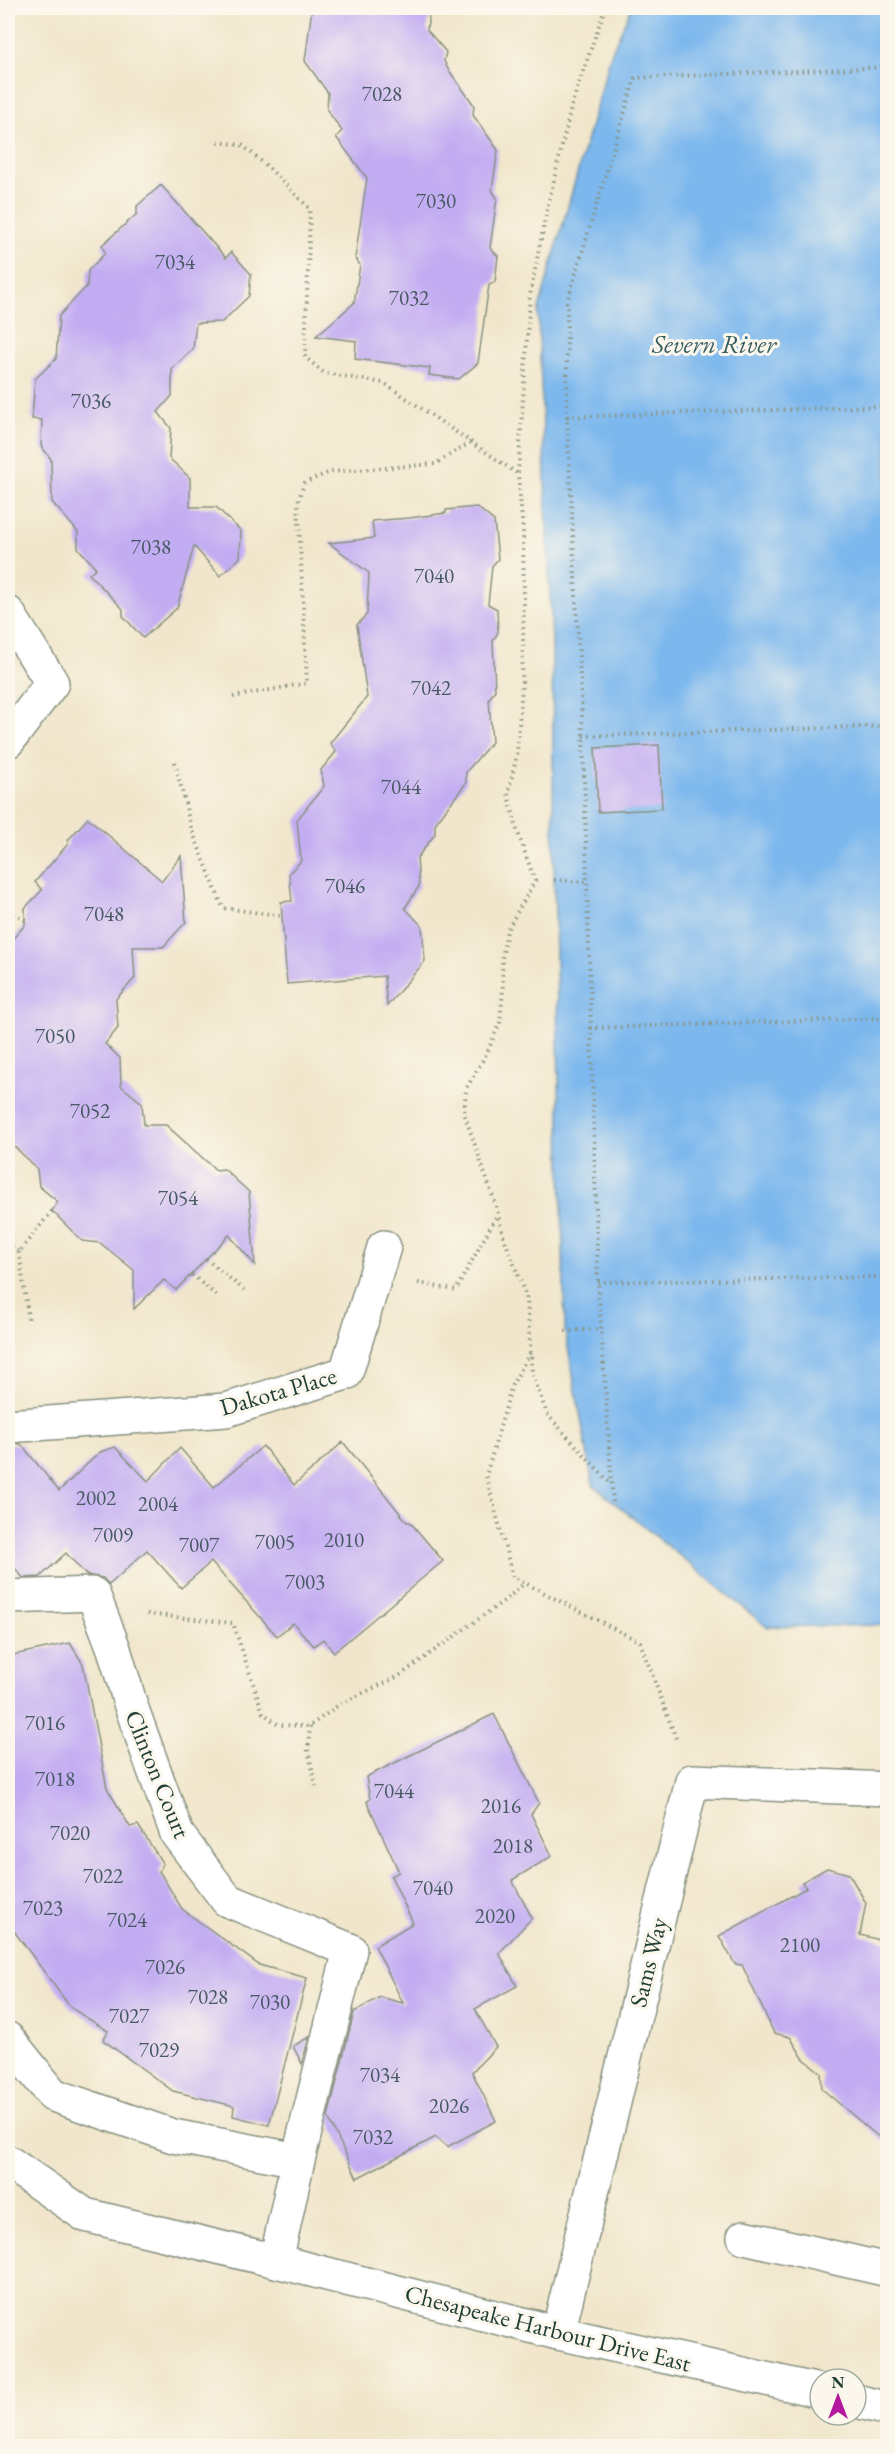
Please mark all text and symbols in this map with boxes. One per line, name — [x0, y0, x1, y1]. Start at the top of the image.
house number: 7028 — [362, 80, 402, 107]
house number: 7030 — [416, 187, 456, 214]
house number: 7034 — [155, 248, 196, 275]
house number: 7032 — [389, 284, 429, 311]
water label: Severn River — [651, 327, 777, 361]
house number: 7036 — [71, 387, 111, 414]
house number: 7038 — [131, 533, 171, 560]
house number: 7040 — [414, 562, 454, 589]
house number: 7042 — [411, 674, 451, 701]
house number: 7044 — [381, 773, 422, 800]
house number: 7046 — [325, 872, 365, 899]
house number: 7048 — [84, 900, 124, 927]
house number: 7050 — [35, 1022, 75, 1049]
house number: 7052 — [70, 1097, 110, 1124]
house number: 7054 — [158, 1184, 199, 1211]
street label: Dakota Place — [216, 1360, 340, 1422]
house number: 2002 — [76, 1484, 116, 1511]
house number: 2004 — [138, 1490, 179, 1517]
house number: 7009 — [93, 1521, 133, 1548]
house number: 2010 — [324, 1526, 364, 1553]
house number: 7005 — [255, 1528, 295, 1555]
house number: 7007 — [179, 1531, 220, 1558]
house number: 7003 — [285, 1568, 325, 1595]
street label: Clinton Court — [118, 1705, 198, 1843]
house number: 7016 — [25, 1709, 65, 1736]
house number: 7018 — [35, 1765, 75, 1792]
house number: 7044 — [374, 1777, 415, 1804]
house number: 2016 — [481, 1792, 521, 1819]
house number: 7020 — [50, 1819, 90, 1846]
house number: 2018 — [493, 1832, 533, 1859]
house number: 7022 — [83, 1862, 123, 1889]
house number: 7040 — [413, 1874, 453, 1901]
house number: 7023 — [23, 1894, 63, 1921]
house number: 2020 — [475, 1902, 515, 1929]
house number: 7024 — [107, 1906, 148, 1933]
street label: Sams Way — [622, 1913, 674, 2010]
house number: 2100 — [780, 1931, 820, 1958]
house number: 7026 — [145, 1953, 185, 1980]
house number: 7028 — [188, 1983, 228, 2010]
house number: 7030 — [250, 1988, 290, 2015]
house number: 7027 — [109, 2002, 150, 2029]
house number: 7029 — [139, 2036, 179, 2063]
house number: 7034 — [360, 2061, 401, 2088]
house number: 2026 — [429, 2092, 469, 2119]
house number: 7032 — [353, 2123, 393, 2150]
street label: Chesapeake Harbour Drive East — [402, 2277, 695, 2379]
north arrow — [808, 2367, 868, 2427]
text: N — [832, 2372, 845, 2393]

